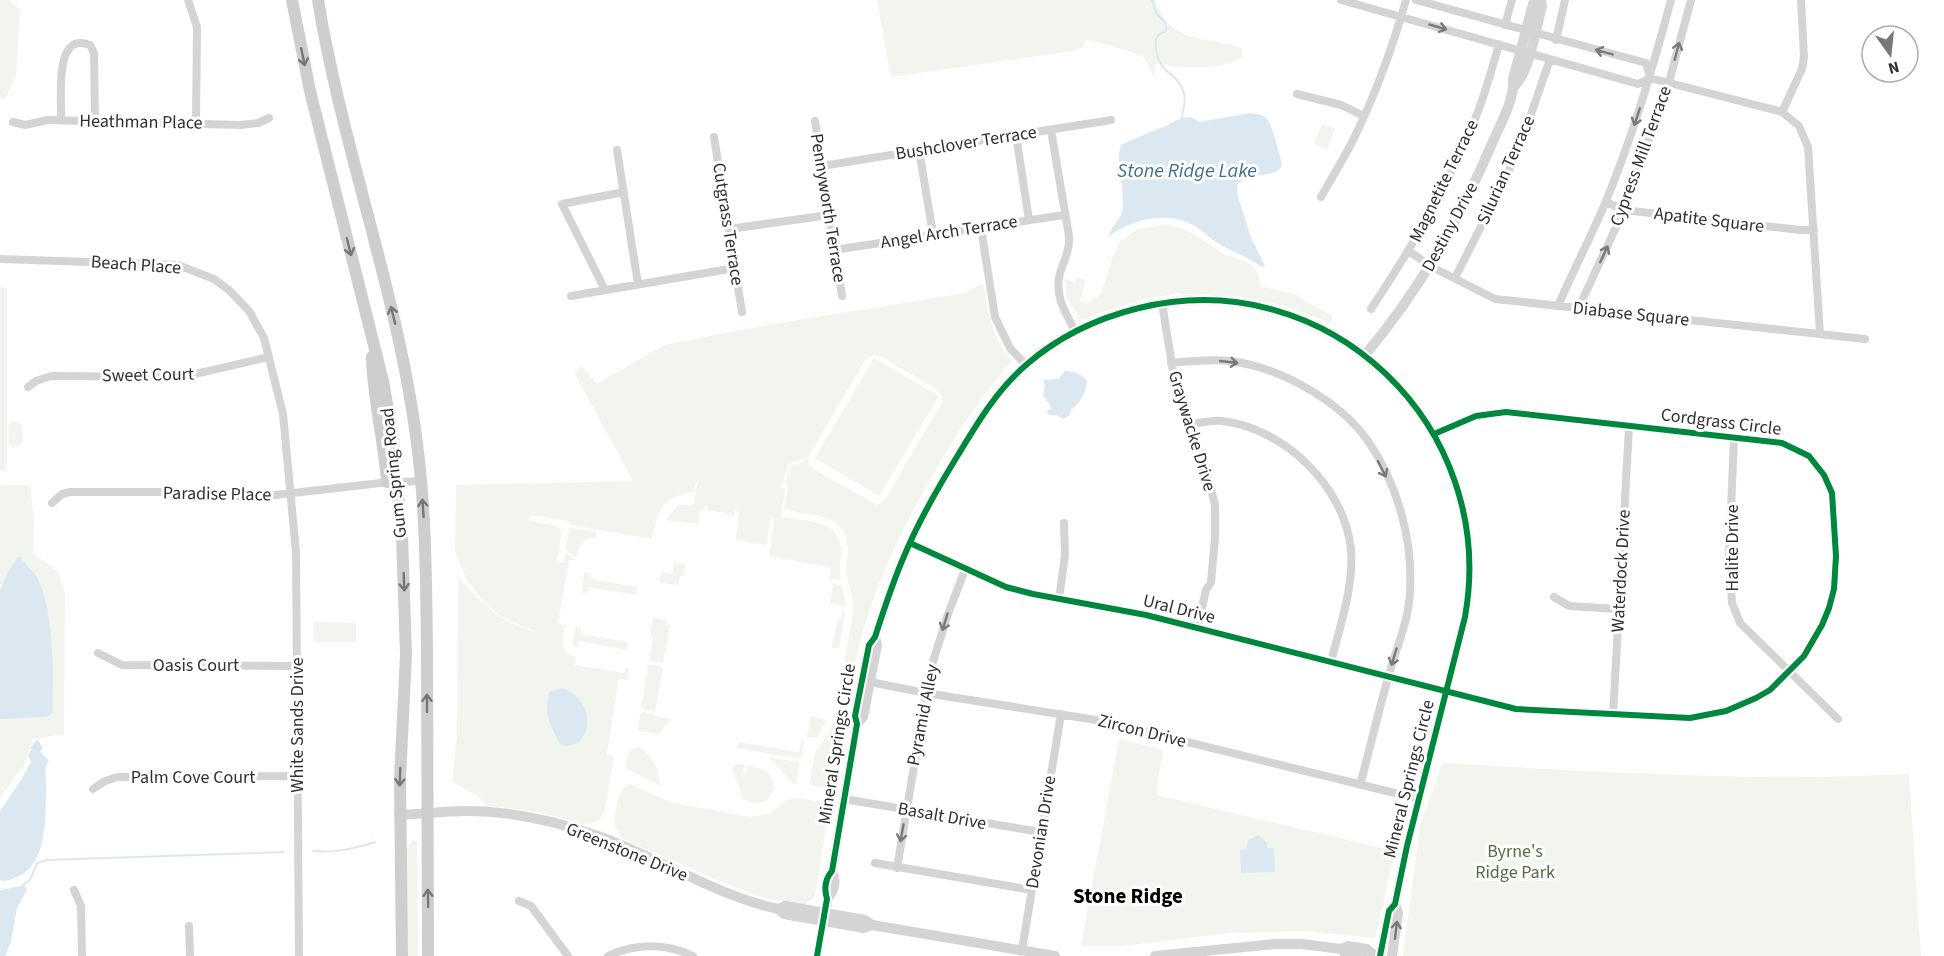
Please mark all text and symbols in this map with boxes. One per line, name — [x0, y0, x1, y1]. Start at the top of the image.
one-way arrow — [1428, 22, 1447, 33]
north arrow — [1860, 24, 1920, 84]
one-way arrow — [1672, 42, 1683, 61]
one-way arrow — [1595, 46, 1614, 57]
one-way arrow — [298, 47, 309, 67]
text: N — [1886, 56, 1902, 80]
street label: Cypress Mill Terrace — [1604, 82, 1678, 230]
one-way arrow — [1631, 107, 1642, 126]
street label: Heathman Place — [79, 108, 203, 136]
street label: Silurian Terrace — [1471, 111, 1541, 228]
street label: Magnetite Terrace — [1403, 115, 1485, 247]
street label: Bushclover Terrace — [894, 119, 1038, 166]
street label: Pennyworth Terrace — [804, 132, 852, 284]
water label: Stone Ridge Lake — [1117, 157, 1257, 185]
street label: Cutgrass Terrace — [706, 161, 750, 287]
street label: Destiny Drive — [1416, 178, 1484, 276]
street label: Apatite Square — [1653, 201, 1766, 239]
street label: Angel Arch Terrace — [879, 209, 1019, 255]
one-way arrow — [344, 237, 356, 256]
one-way arrow — [1598, 246, 1610, 264]
street label: Beach Place — [90, 249, 182, 281]
street label: Diabase Square — [1572, 295, 1690, 333]
one-way arrow — [387, 306, 398, 325]
one-way arrow — [1219, 357, 1238, 368]
street label: Sweet Court — [102, 362, 194, 388]
street label: Graywacke Drive — [1162, 368, 1222, 494]
street label: Cordgrass Circle — [1659, 402, 1783, 442]
street label: Gum Spring Road — [375, 407, 413, 539]
one-way arrow — [1377, 459, 1389, 477]
street label: Paradise Place — [163, 481, 272, 507]
one-way arrow — [417, 498, 428, 518]
street label: Halite Drive — [1720, 504, 1745, 592]
street label: Waterdock Drive — [1605, 509, 1637, 633]
one-way arrow — [398, 572, 409, 592]
street label: Ural Drive — [1140, 588, 1218, 630]
one-way arrow — [939, 612, 950, 631]
one-way arrow — [1388, 647, 1399, 666]
street label: Oasis Court — [153, 653, 239, 678]
street label: White Sands Drive — [285, 657, 310, 793]
street label: Mineral Springs Circle — [812, 662, 862, 826]
street label: Pyramid Alley — [901, 662, 945, 768]
one-way arrow — [421, 693, 433, 713]
street label: Mineral Springs Circle — [1377, 697, 1441, 861]
street label: Zircon Drive — [1095, 708, 1189, 754]
street label: Palm Cove Court — [131, 765, 255, 790]
one-way arrow — [394, 766, 406, 786]
street label: Devonian Drive — [1020, 774, 1062, 890]
street label: Basalt Drive — [896, 796, 988, 836]
street label: Greenstone Drive — [562, 816, 692, 888]
one-way arrow — [897, 823, 908, 843]
park label: Byrne's Ridge Park — [1475, 839, 1555, 885]
district label: Stone Ridge — [1073, 881, 1183, 911]
one-way arrow — [422, 888, 434, 908]
one-way arrow — [1391, 920, 1402, 940]

